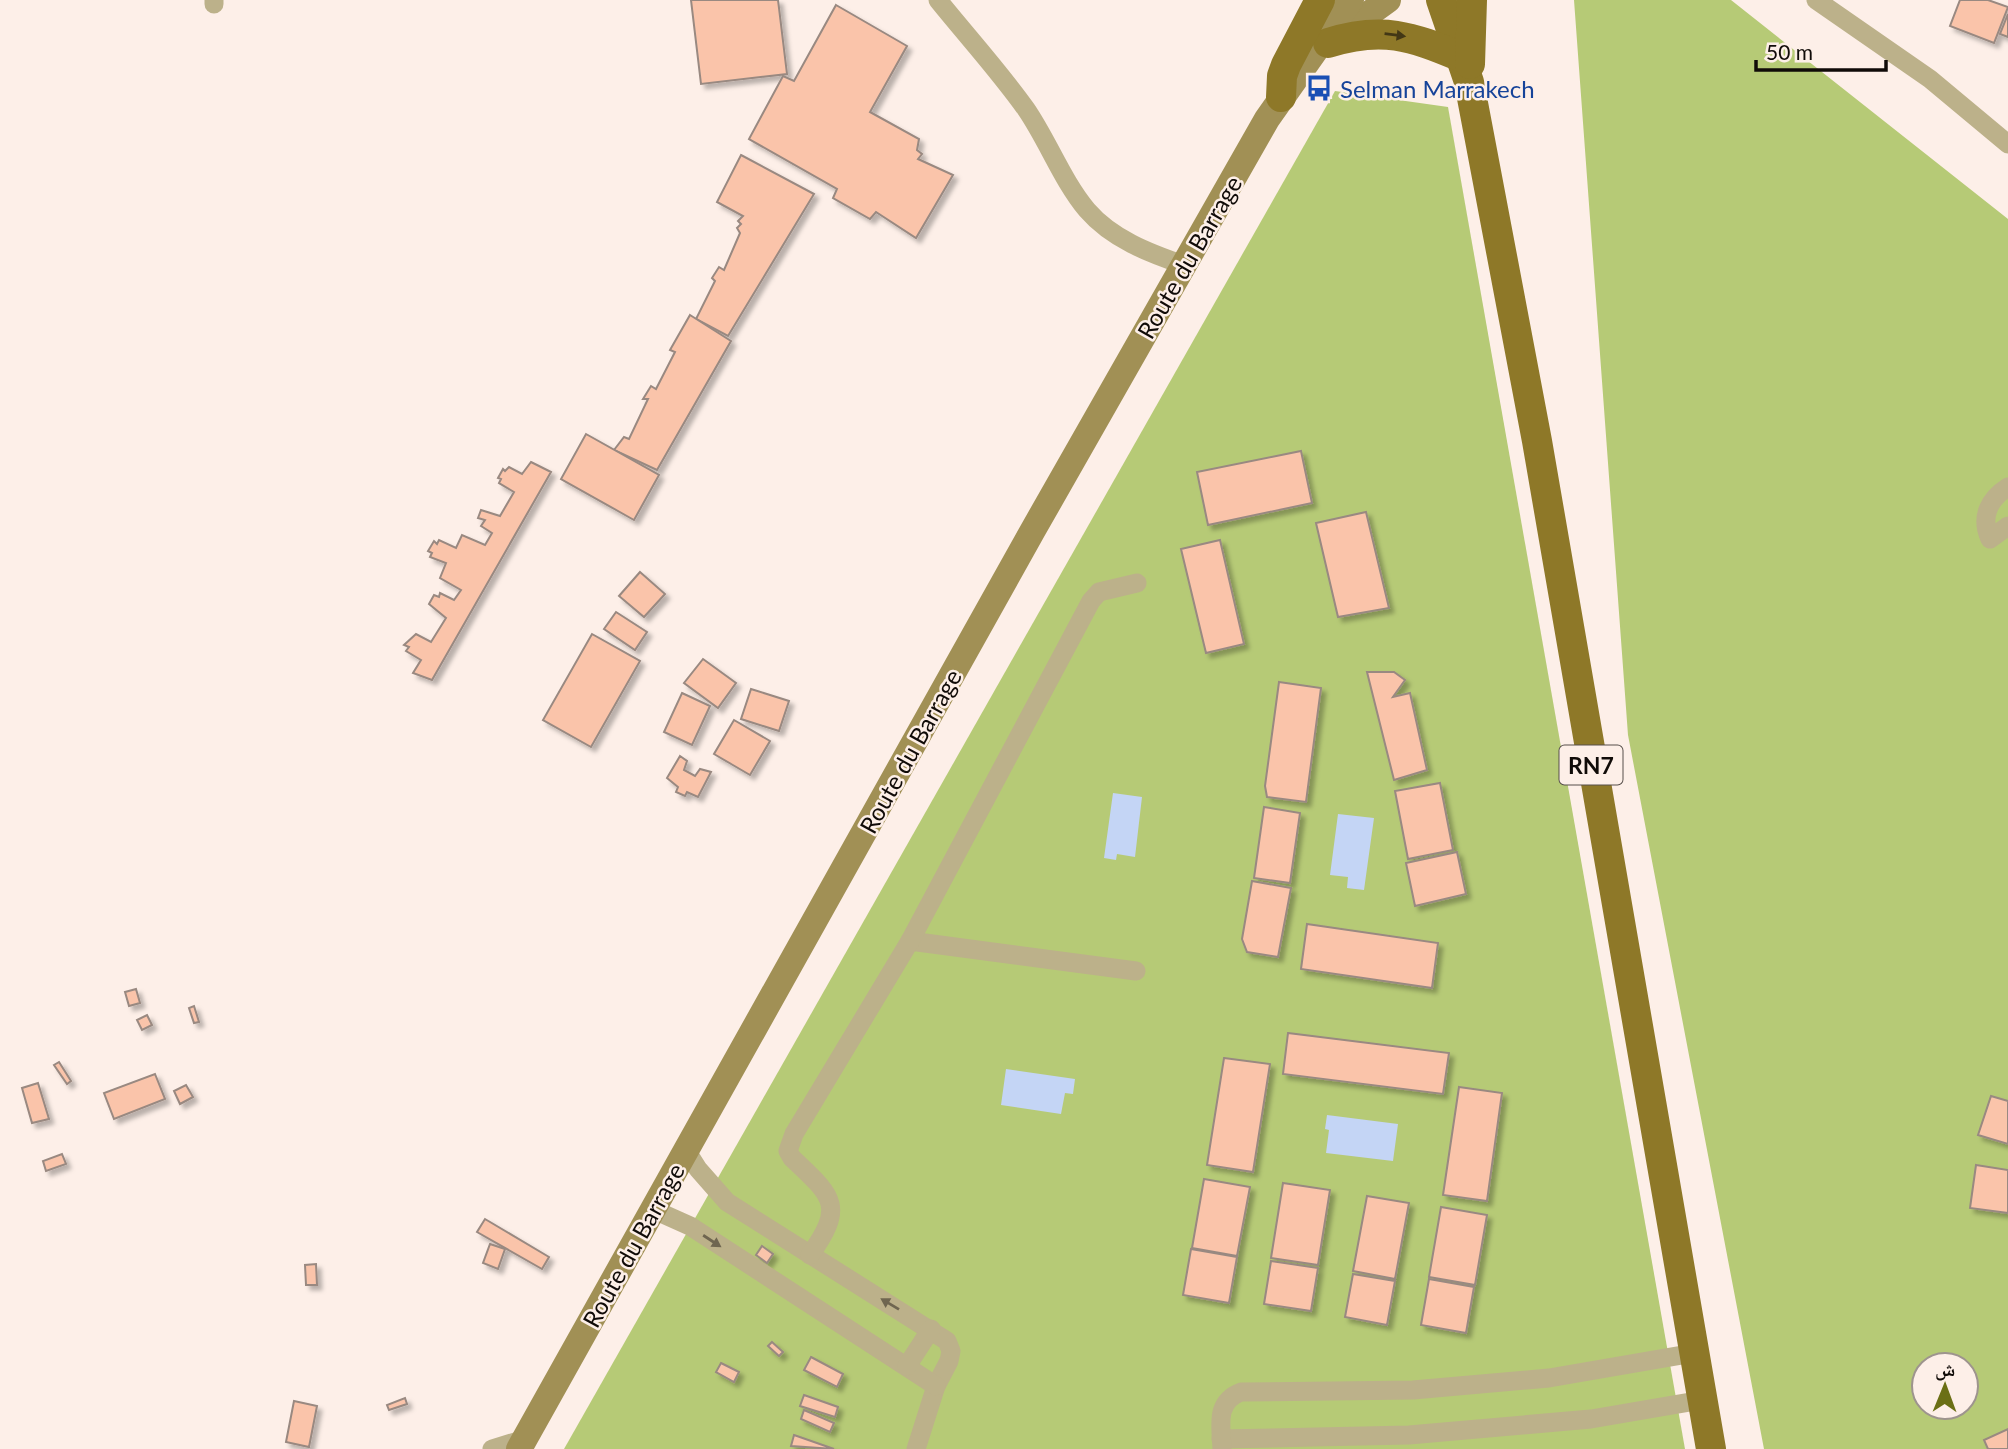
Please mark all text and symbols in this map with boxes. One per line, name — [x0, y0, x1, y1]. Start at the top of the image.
scale bar — [1756, 28, 1885, 72]
one-way arrow — [1384, 29, 1406, 40]
text: 50 m — [1766, 39, 1813, 64]
bus stop icon: Selman Marrakech — [1304, 73, 1334, 103]
place label: Selman Marrakech — [1340, 74, 1535, 103]
street label: Route du Barrage — [1131, 171, 1247, 343]
street label: Route du Barrage — [853, 664, 967, 838]
road number: RN7 — [1560, 746, 1622, 785]
street label: Route du Barrage — [576, 1158, 690, 1332]
one-way arrow — [703, 1234, 722, 1247]
one-way arrow — [881, 1298, 900, 1311]
north arrow — [1910, 1351, 1980, 1421]
text: ش — [1935, 1357, 1956, 1381]

